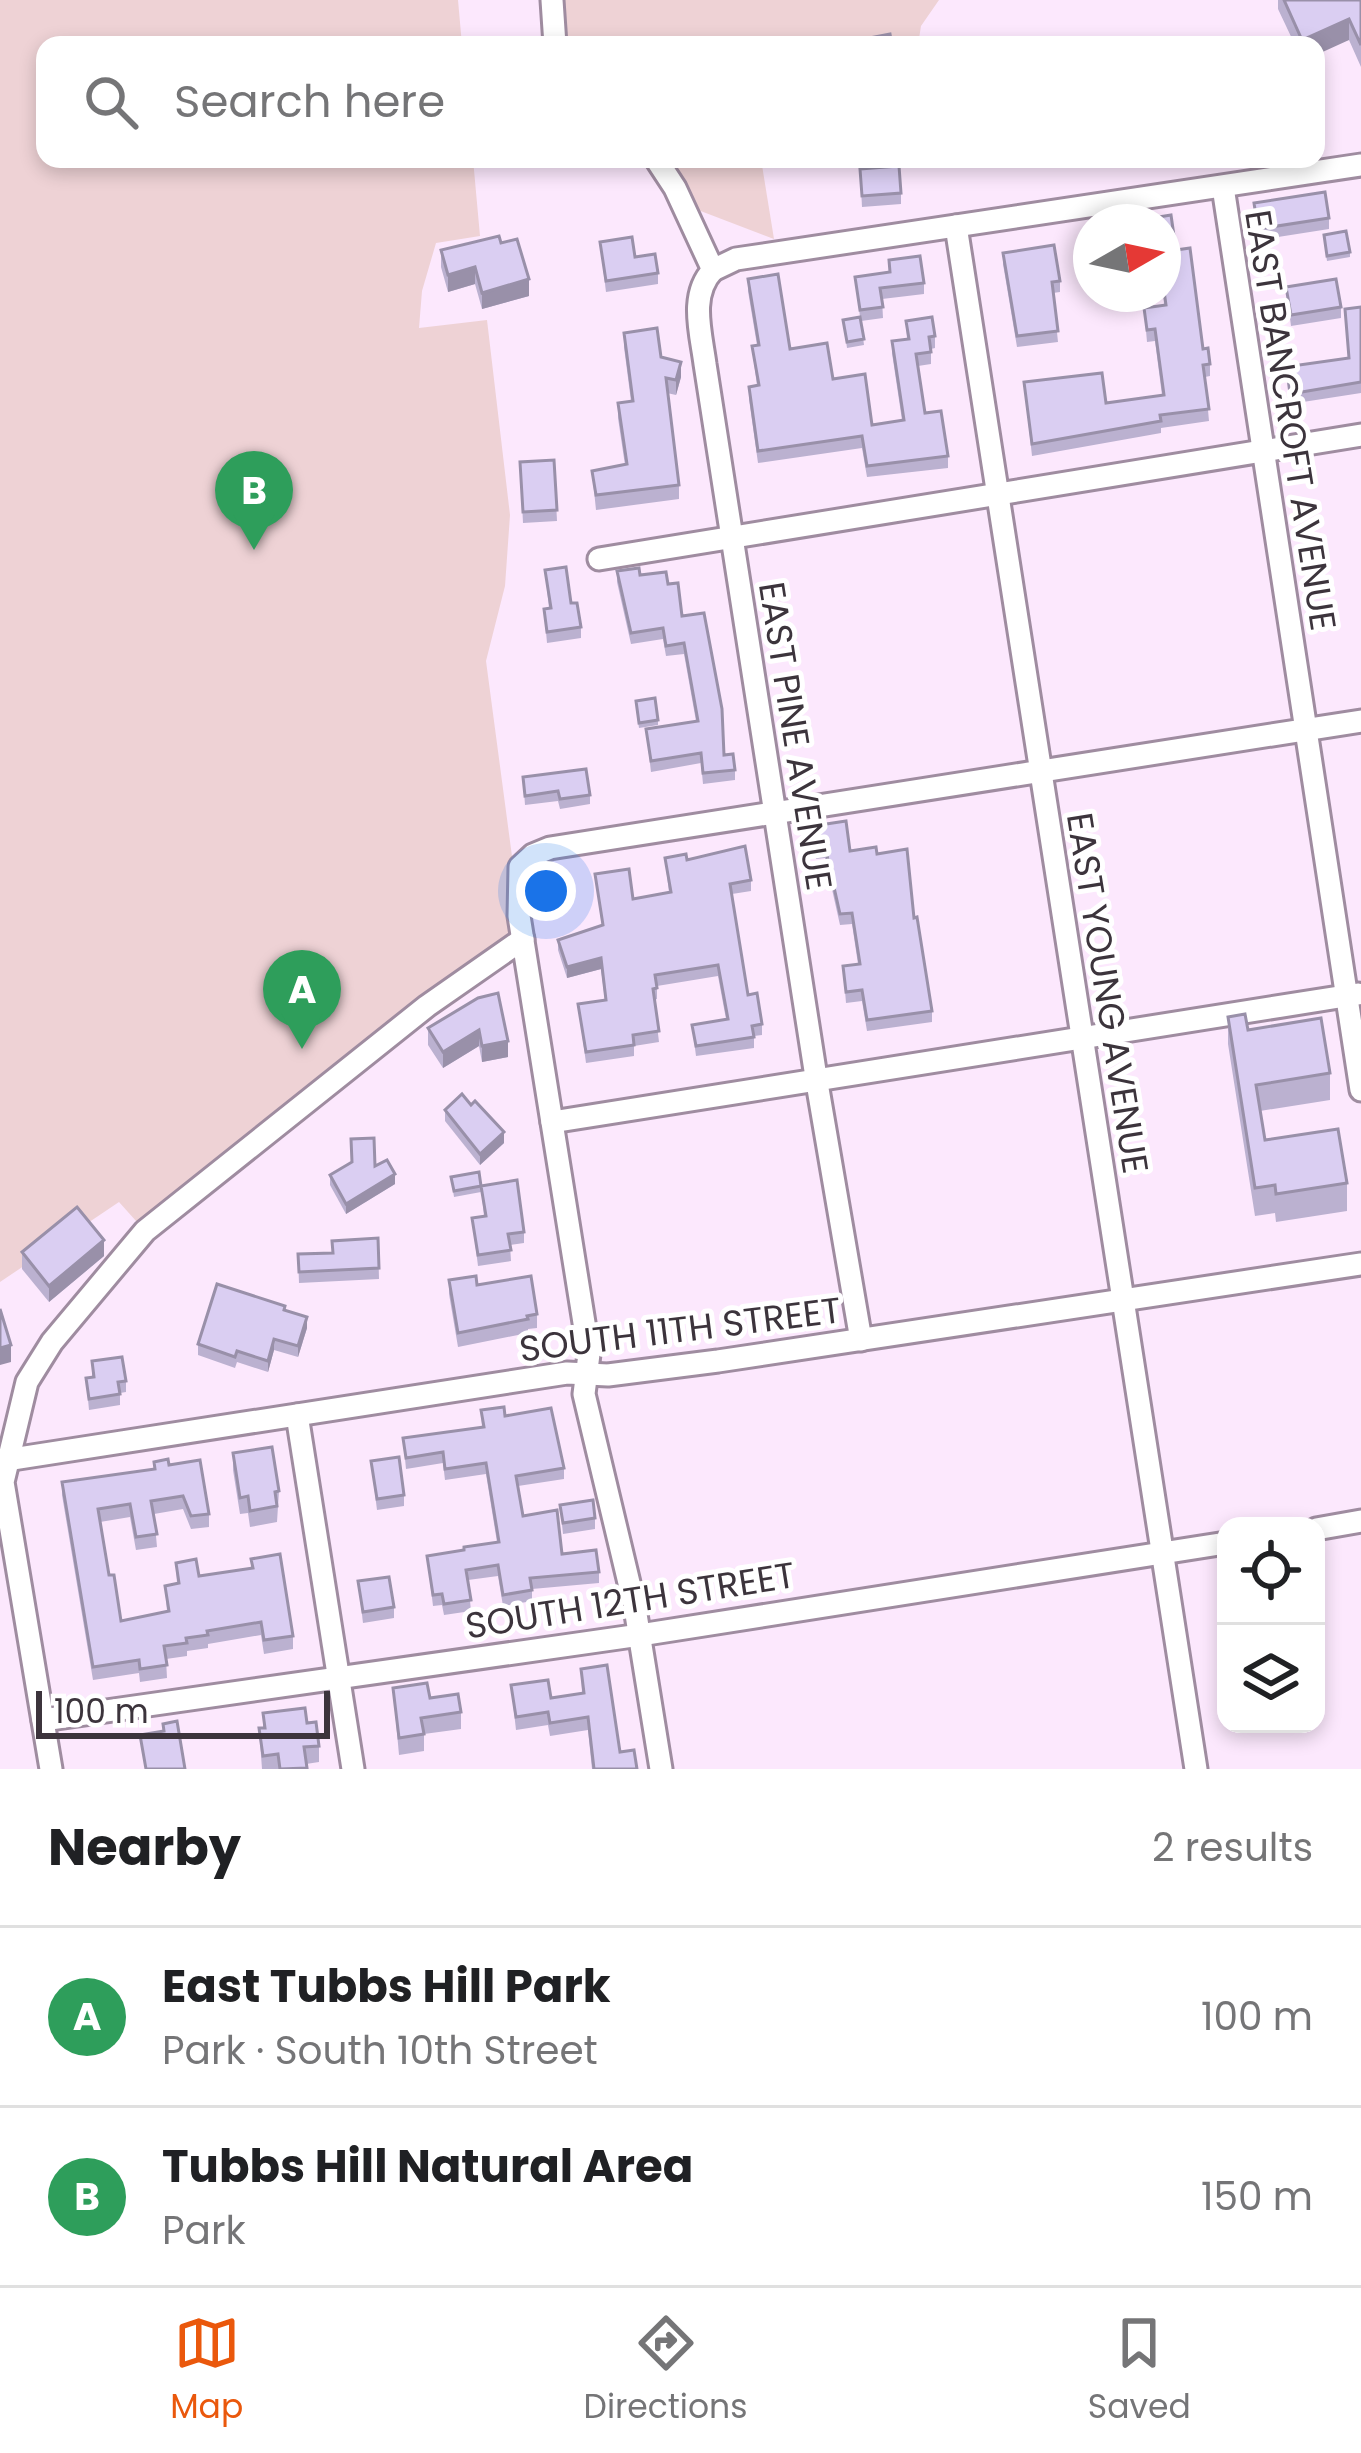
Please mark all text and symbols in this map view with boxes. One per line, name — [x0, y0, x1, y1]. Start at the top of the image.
search box — [36, 36, 1325, 168]
icon: search — [78, 69, 144, 135]
text: Search here — [174, 70, 445, 133]
north arrow — [1073, 204, 1181, 312]
street label: EAST BANCROFT AVENUE — [1232, 206, 1349, 634]
pin: B — [215, 451, 293, 550]
street label: EAST PINE AVENUE — [746, 578, 845, 894]
street label: EAST YOUNG AVENUE — [1054, 809, 1161, 1177]
your location — [516, 861, 576, 921]
pin: A — [263, 950, 341, 1049]
street label: SOUTH 11TH STREET — [516, 1284, 844, 1375]
map controls — [1217, 1517, 1325, 1733]
button: locate — [1217, 1517, 1325, 1625]
street label: SOUTH 12TH STREET — [462, 1549, 798, 1652]
button: layers — [1217, 1625, 1325, 1733]
scale bar — [36, 1685, 330, 1738]
text: 100 m — [54, 1688, 149, 1735]
text: Nearby — [48, 1811, 241, 1883]
text: 2 results — [1152, 1820, 1313, 1875]
text: East Tubbs Hill Park — [162, 1955, 610, 2018]
text: A — [73, 1989, 101, 2044]
text: 100 m — [1201, 1989, 1313, 2044]
text: Park · South 10th Street — [162, 2023, 598, 2078]
text: Tubbs Hill Natural Area — [162, 2135, 693, 2198]
text: B — [74, 2169, 100, 2224]
text: 150 m — [1201, 2169, 1313, 2224]
text: Park — [162, 2203, 246, 2258]
tab: Map — [170, 2310, 243, 2432]
tab: Directions — [584, 2310, 747, 2432]
tab: Saved — [1088, 2310, 1191, 2432]

